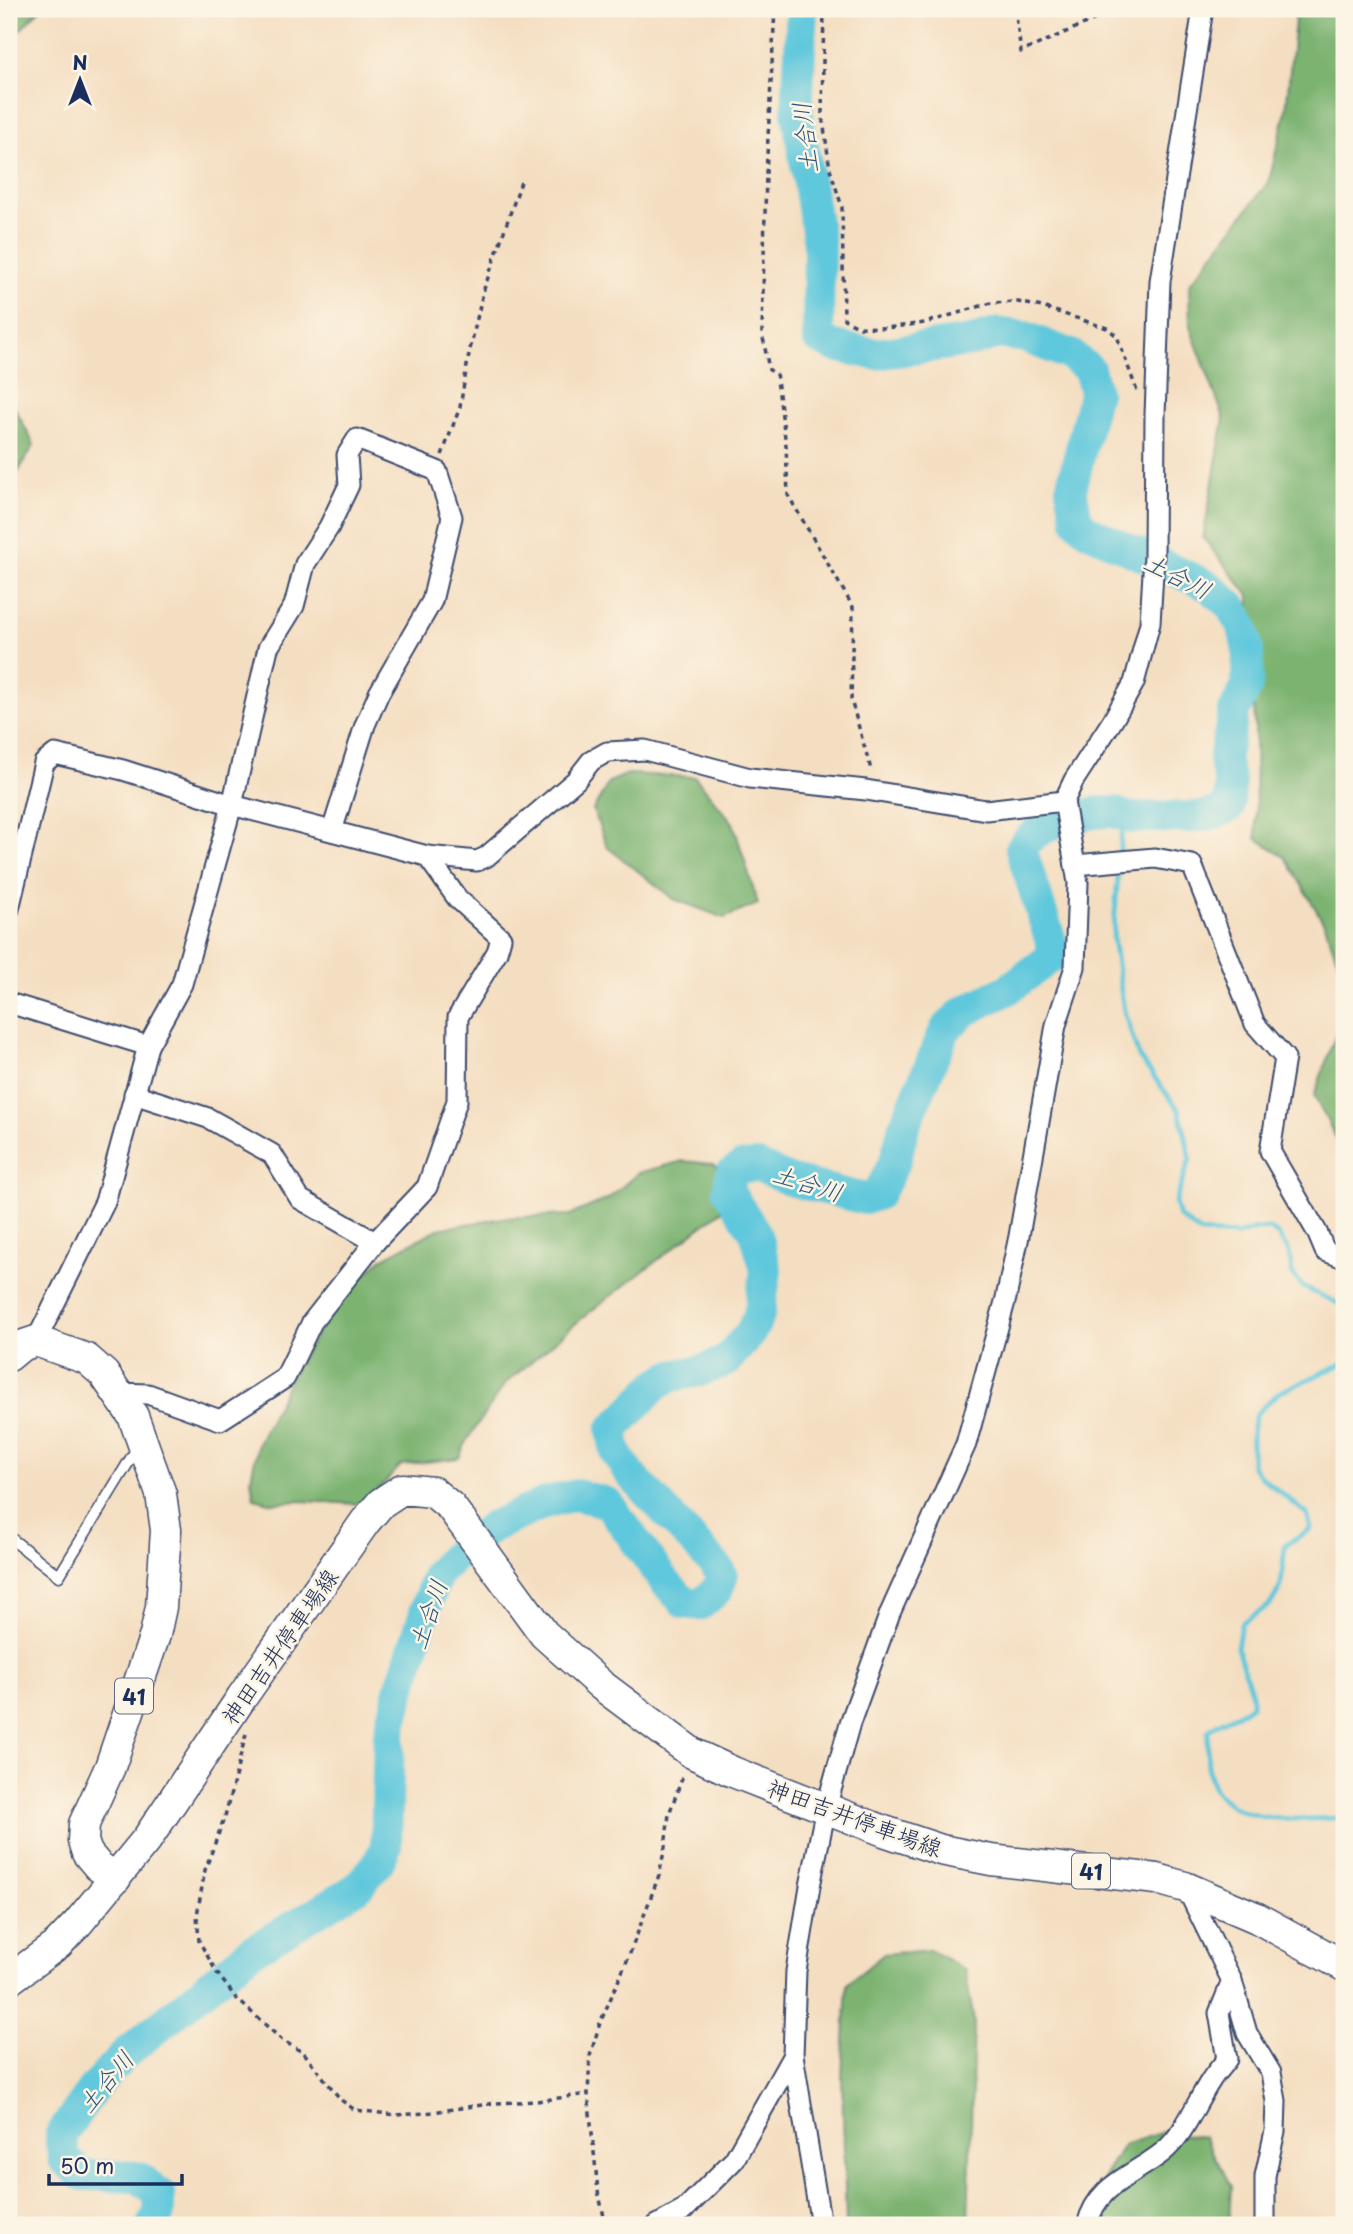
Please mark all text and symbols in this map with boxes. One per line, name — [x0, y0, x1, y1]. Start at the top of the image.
north arrow — [46, 46, 116, 116]
text: N — [72, 48, 88, 76]
water label: 土合川 — [782, 100, 826, 176]
water label: 土合川 — [1138, 543, 1218, 607]
water label: 土合川 — [768, 1154, 848, 1210]
street label: 神田吉井停車場線 — [212, 1561, 346, 1731]
water label: 土合川 — [398, 1574, 456, 1654]
road number: 41 — [115, 1678, 153, 1714]
street label: 神田吉井停車場線 — [763, 1769, 947, 1865]
road number: 41 — [1072, 1854, 1110, 1888]
water label: 土合川 — [68, 2042, 142, 2120]
scale bar — [49, 2143, 182, 2187]
text: 50 m — [60, 2149, 114, 2181]

